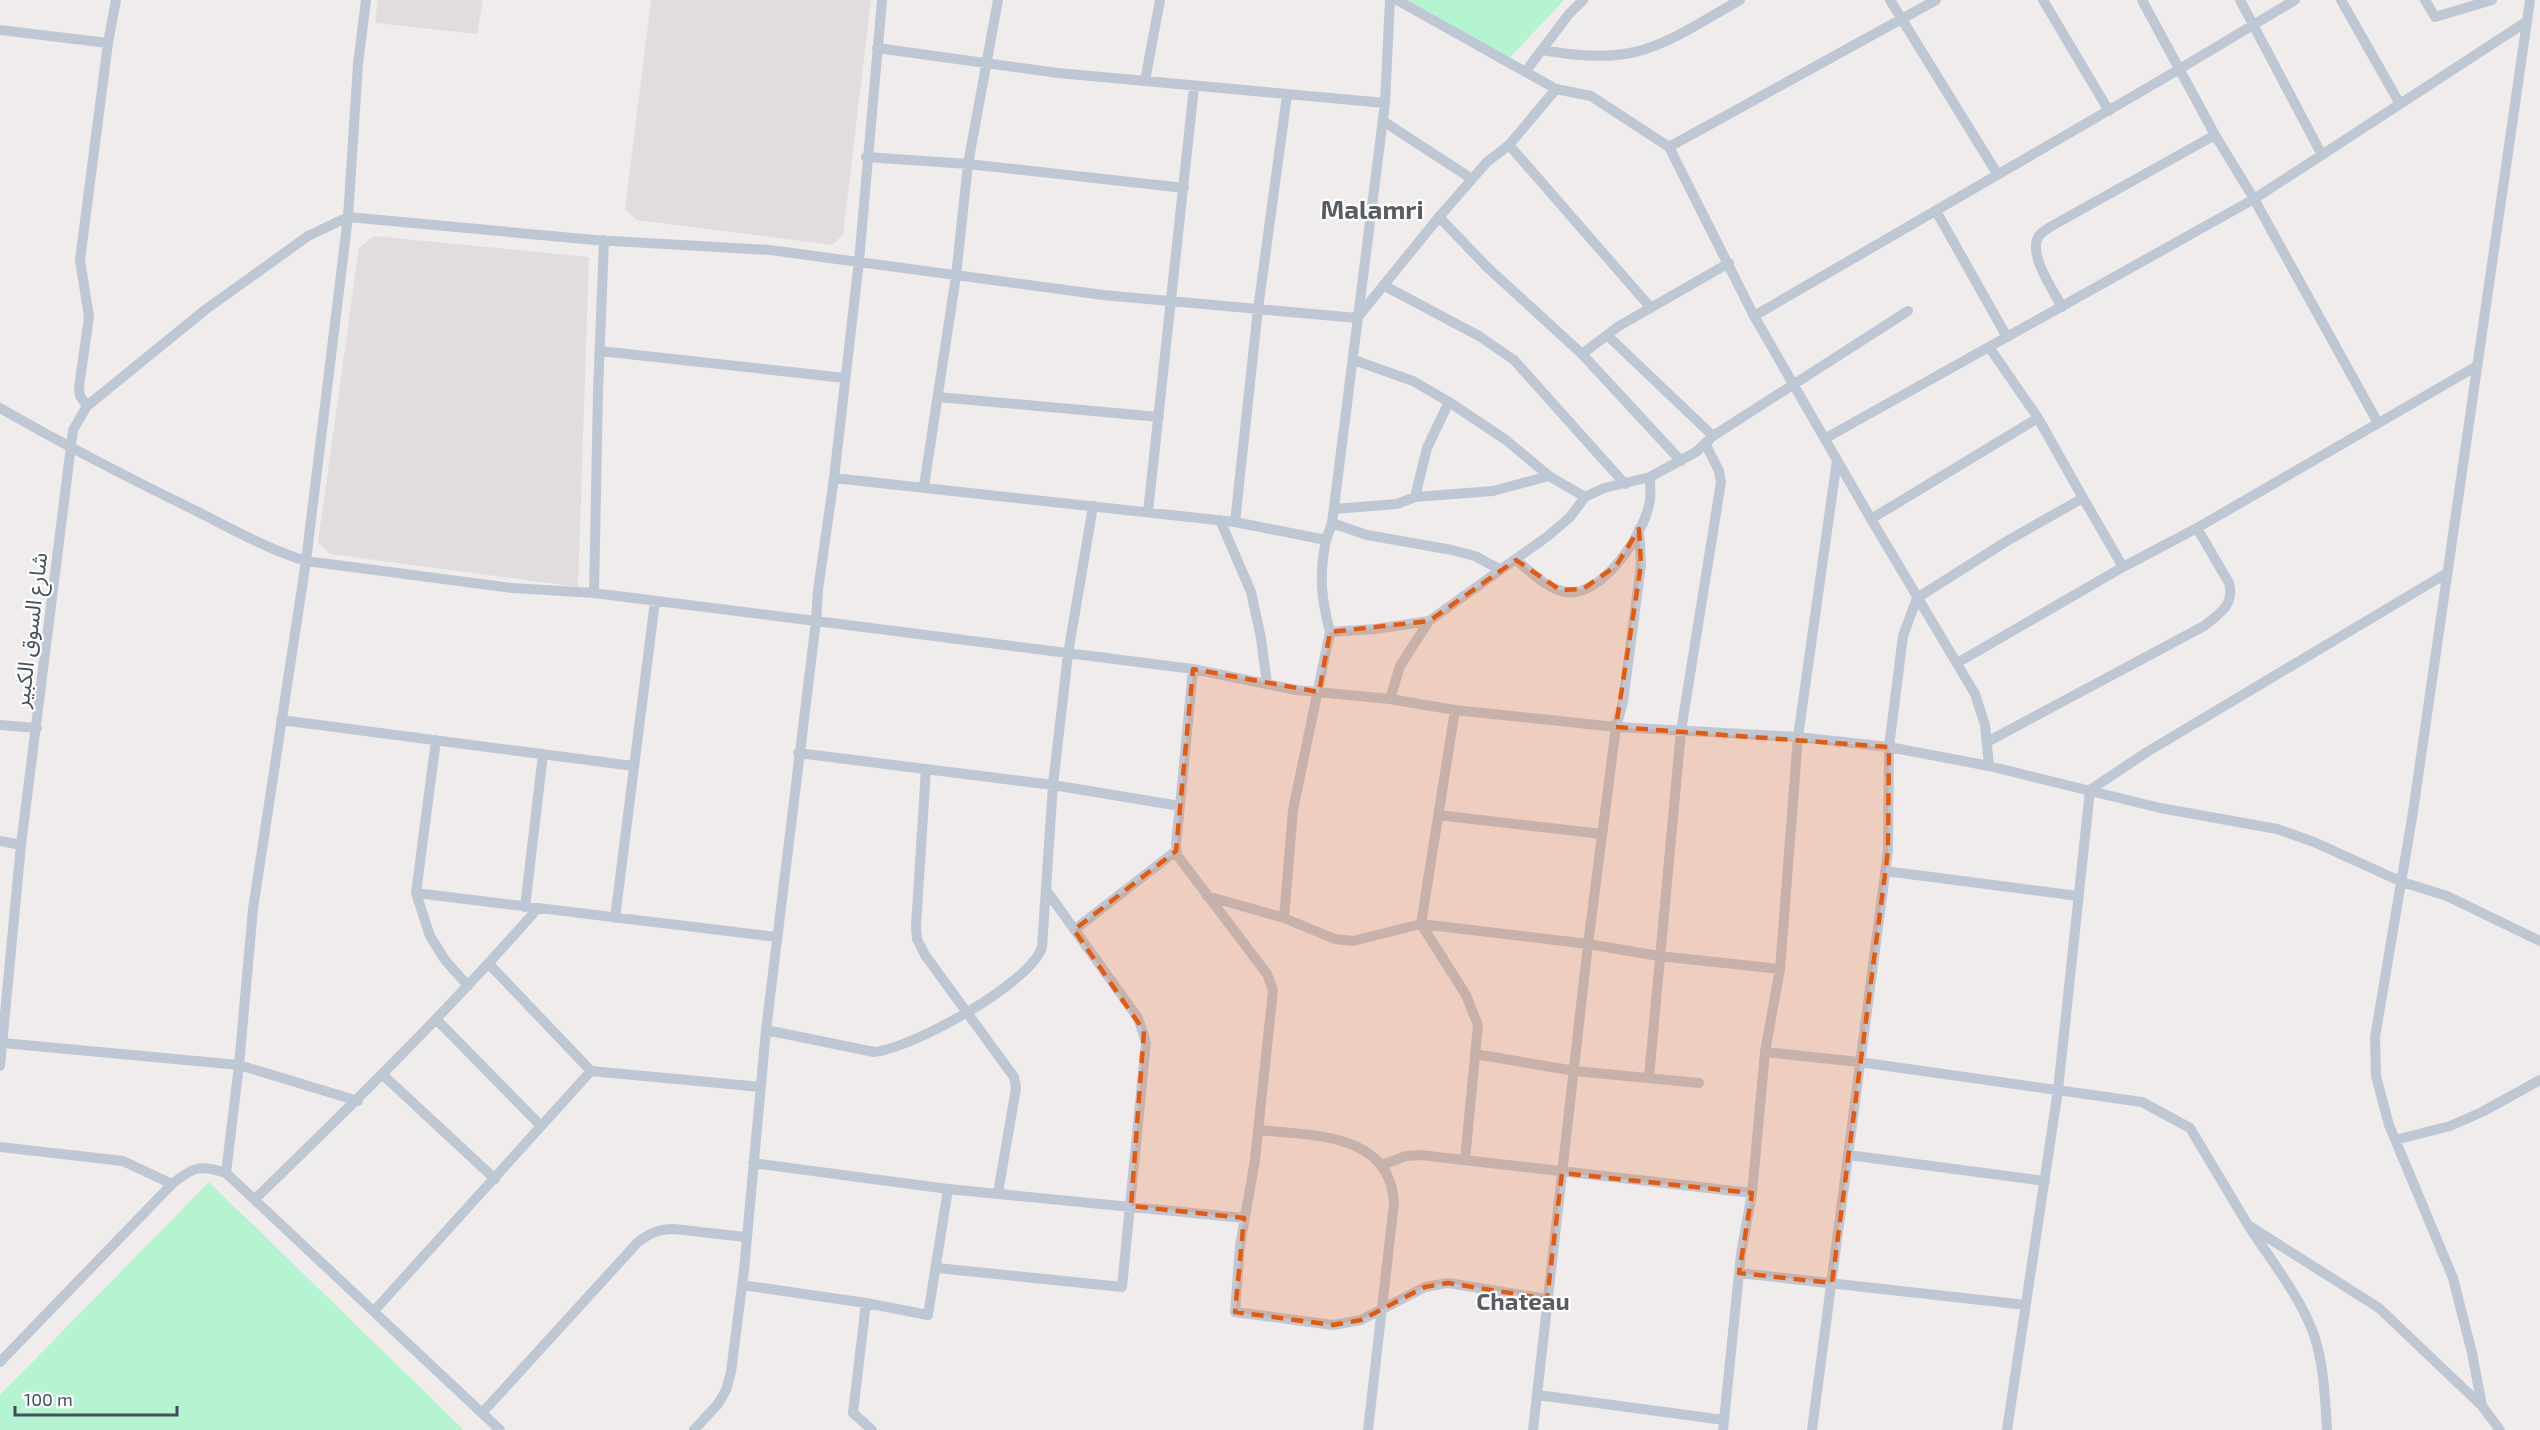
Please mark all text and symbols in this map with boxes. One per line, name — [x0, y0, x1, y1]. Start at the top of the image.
district label: Malamri — [1320, 193, 1424, 224]
street label: شارع السوق الكبير — [6, 551, 56, 711]
district label: Chateau — [1476, 1286, 1570, 1315]
scale bar — [15, 1379, 177, 1417]
text: 100 m — [24, 1388, 73, 1410]

